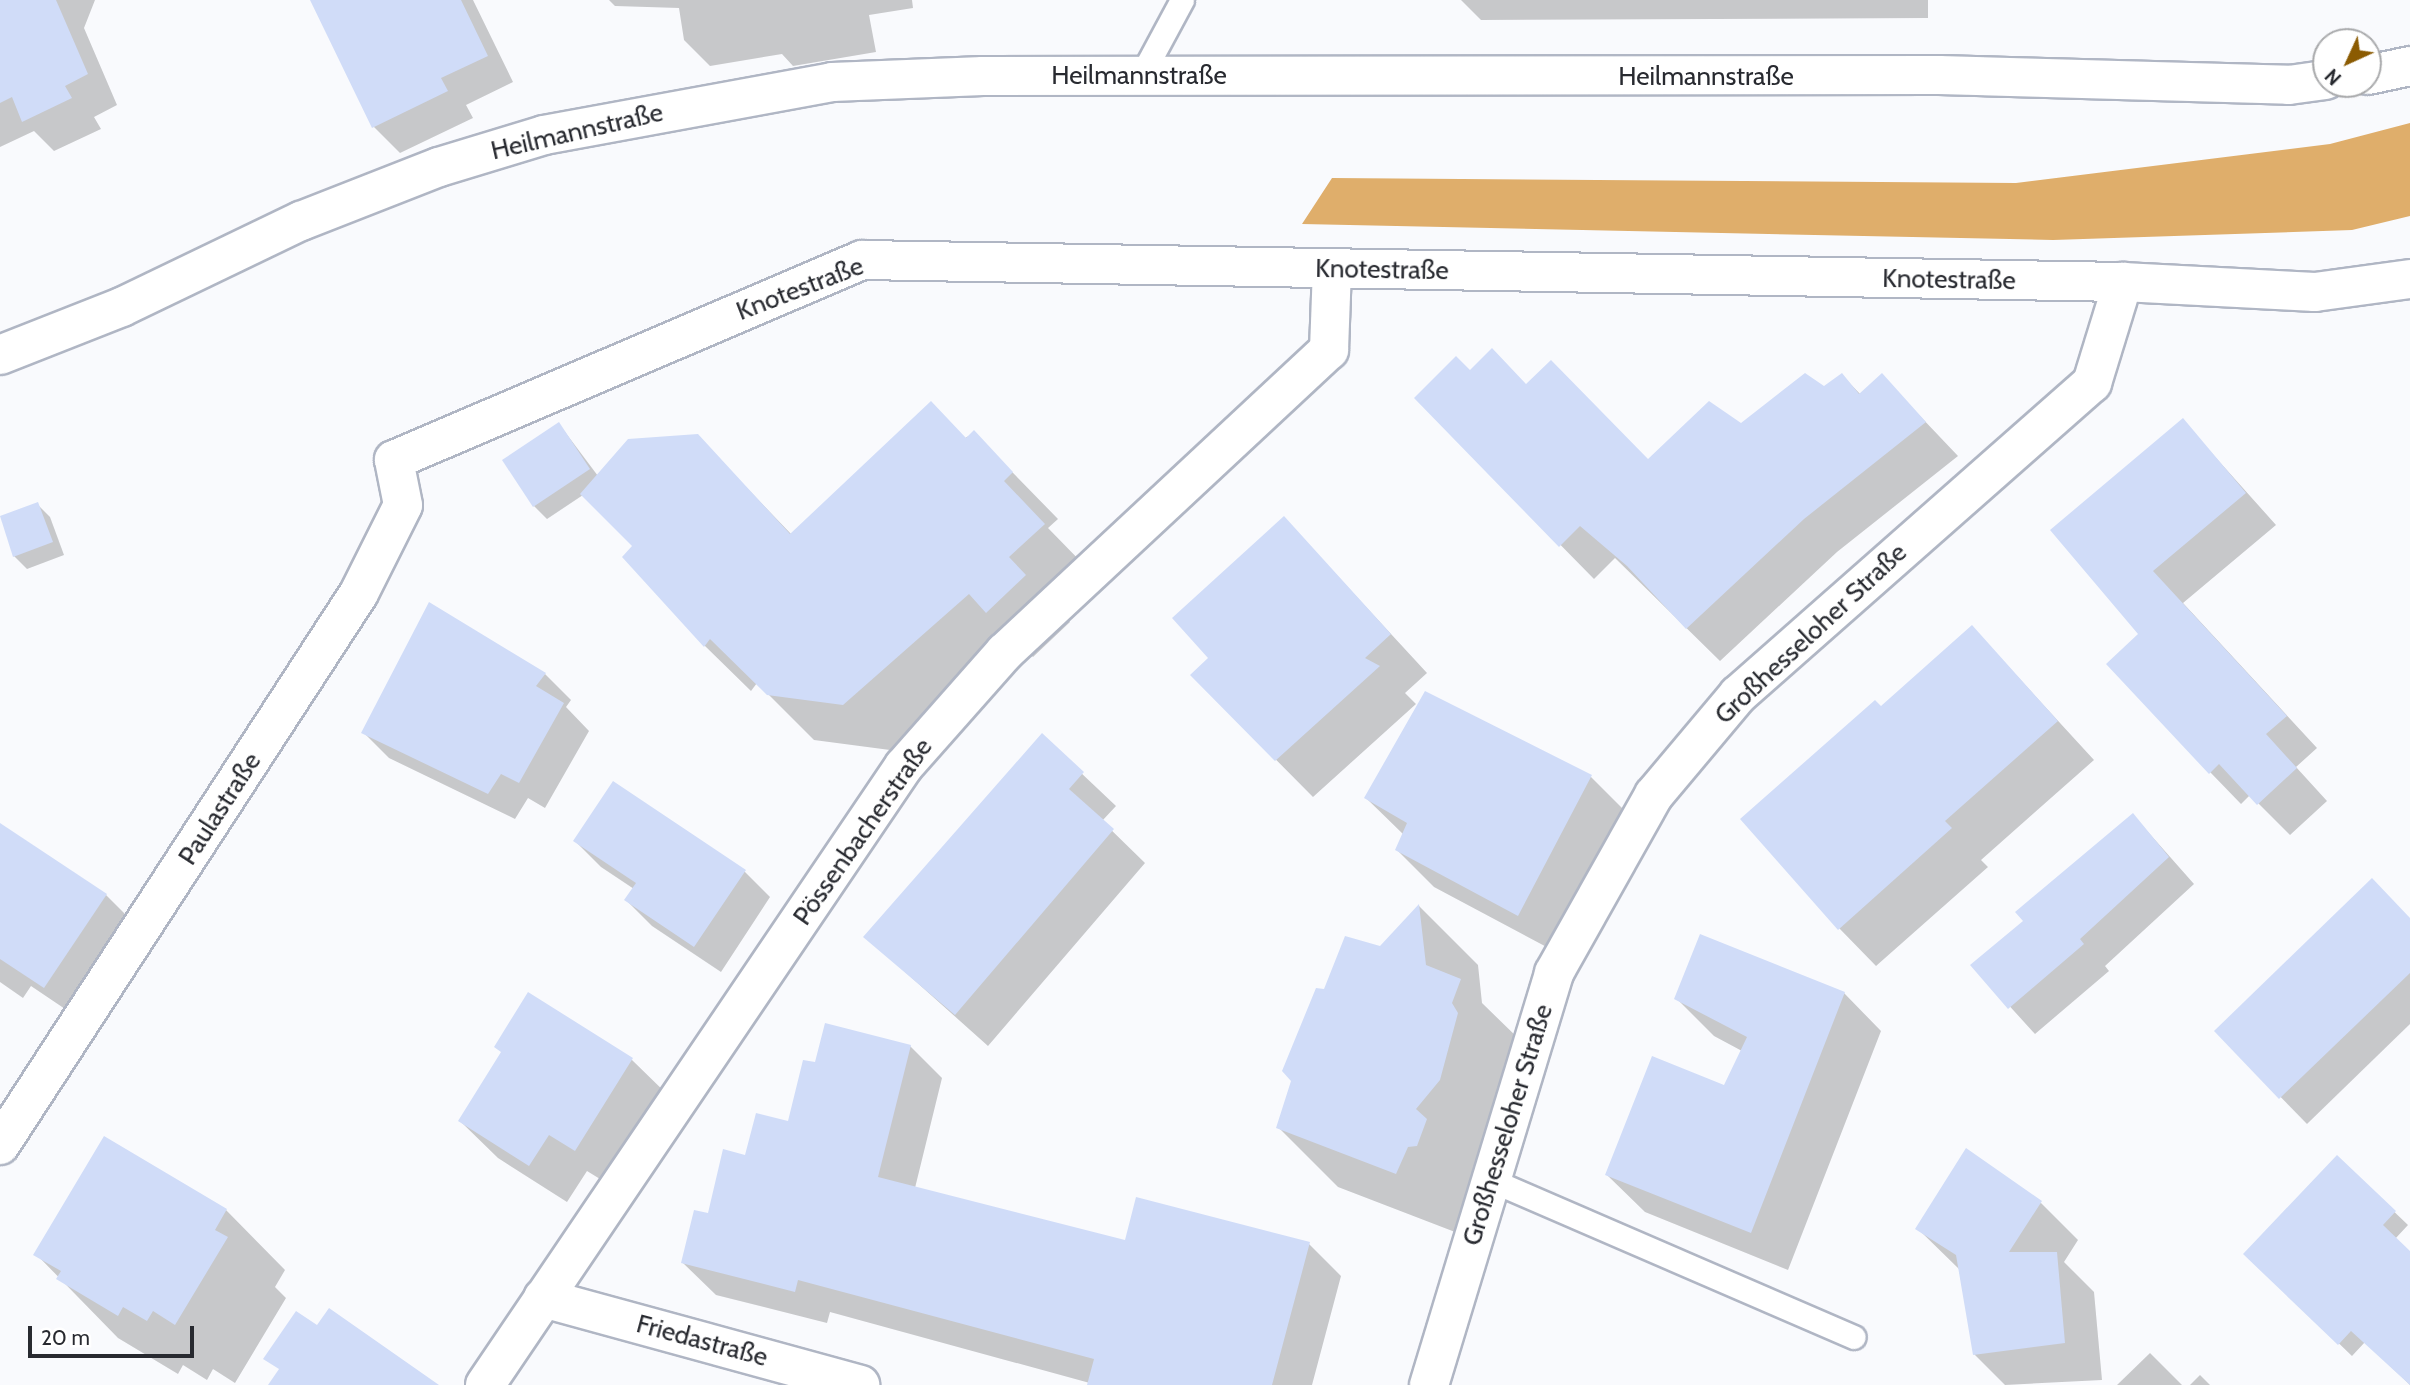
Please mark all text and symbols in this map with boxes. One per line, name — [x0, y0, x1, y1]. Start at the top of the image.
north arrow — [2312, 28, 2382, 98]
street label: Heilmannstraße — [1051, 60, 1227, 92]
street label: Heilmannstraße — [1618, 61, 1794, 93]
text: N — [2320, 64, 2346, 90]
street label: Heilmannstraße — [488, 97, 666, 167]
street label: Knotestraße — [732, 251, 868, 327]
street label: Knotestraße — [1315, 253, 1449, 287]
street label: Knotestraße — [1882, 263, 2016, 297]
street label: Großhesseloher Straße — [1709, 537, 1913, 731]
street label: Pössenbacherstraße — [787, 733, 939, 931]
street label: Paulastraße — [172, 747, 268, 871]
street label: Großhesseloher Straße — [1456, 1001, 1560, 1249]
street label: Friedastraße — [633, 1309, 771, 1373]
scale bar — [32, 1312, 198, 1356]
text: 20 m — [41, 1325, 90, 1350]

